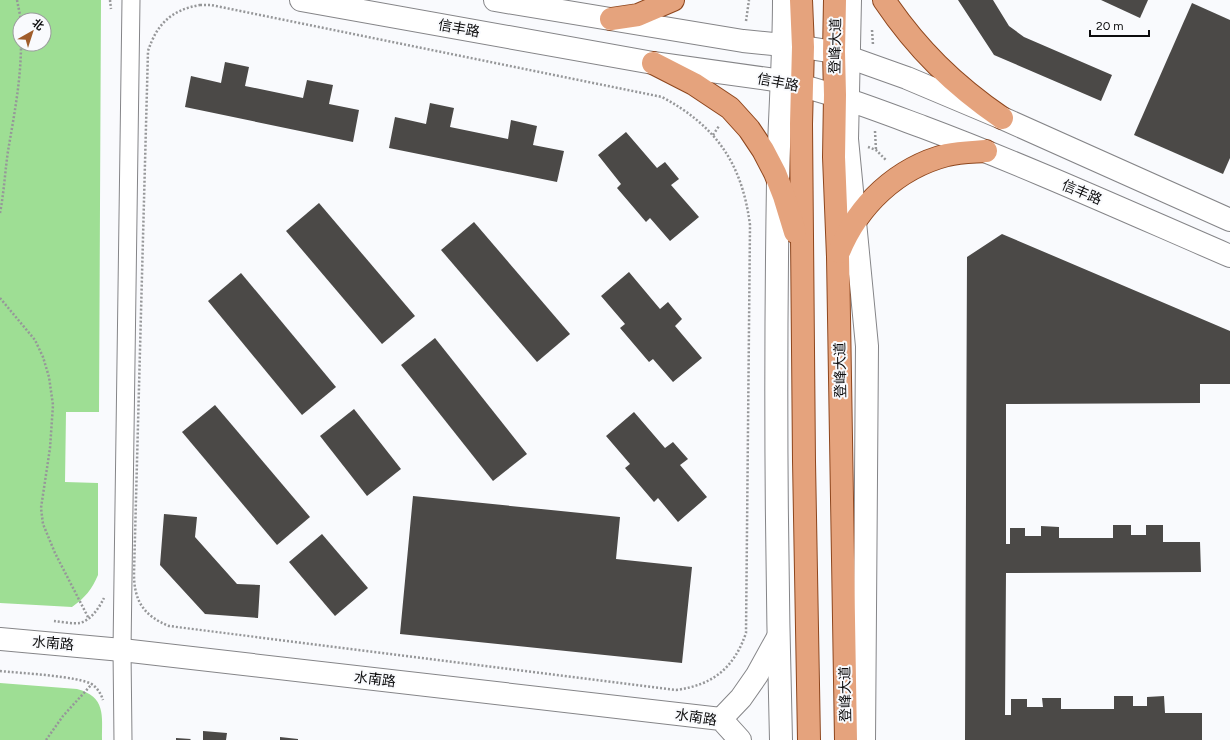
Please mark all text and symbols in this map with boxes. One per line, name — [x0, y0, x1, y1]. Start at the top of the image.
north arrow — [12, 12, 52, 52]
scale bar — [1090, 12, 1149, 38]
text: 北 — [30, 16, 46, 33]
street label: 信丰路 — [437, 16, 481, 41]
street label: 登峰大道 — [827, 18, 844, 74]
text: 20 m — [1096, 19, 1124, 33]
street label: 信丰路 — [756, 70, 800, 95]
street label: 信丰路 — [1059, 176, 1104, 208]
street label: 登峰大道 — [832, 342, 849, 398]
street label: 水南路 — [31, 633, 75, 654]
street label: 登峰大道 — [837, 666, 854, 722]
street label: 水南路 — [353, 669, 397, 690]
street label: 水南路 — [674, 706, 718, 729]

